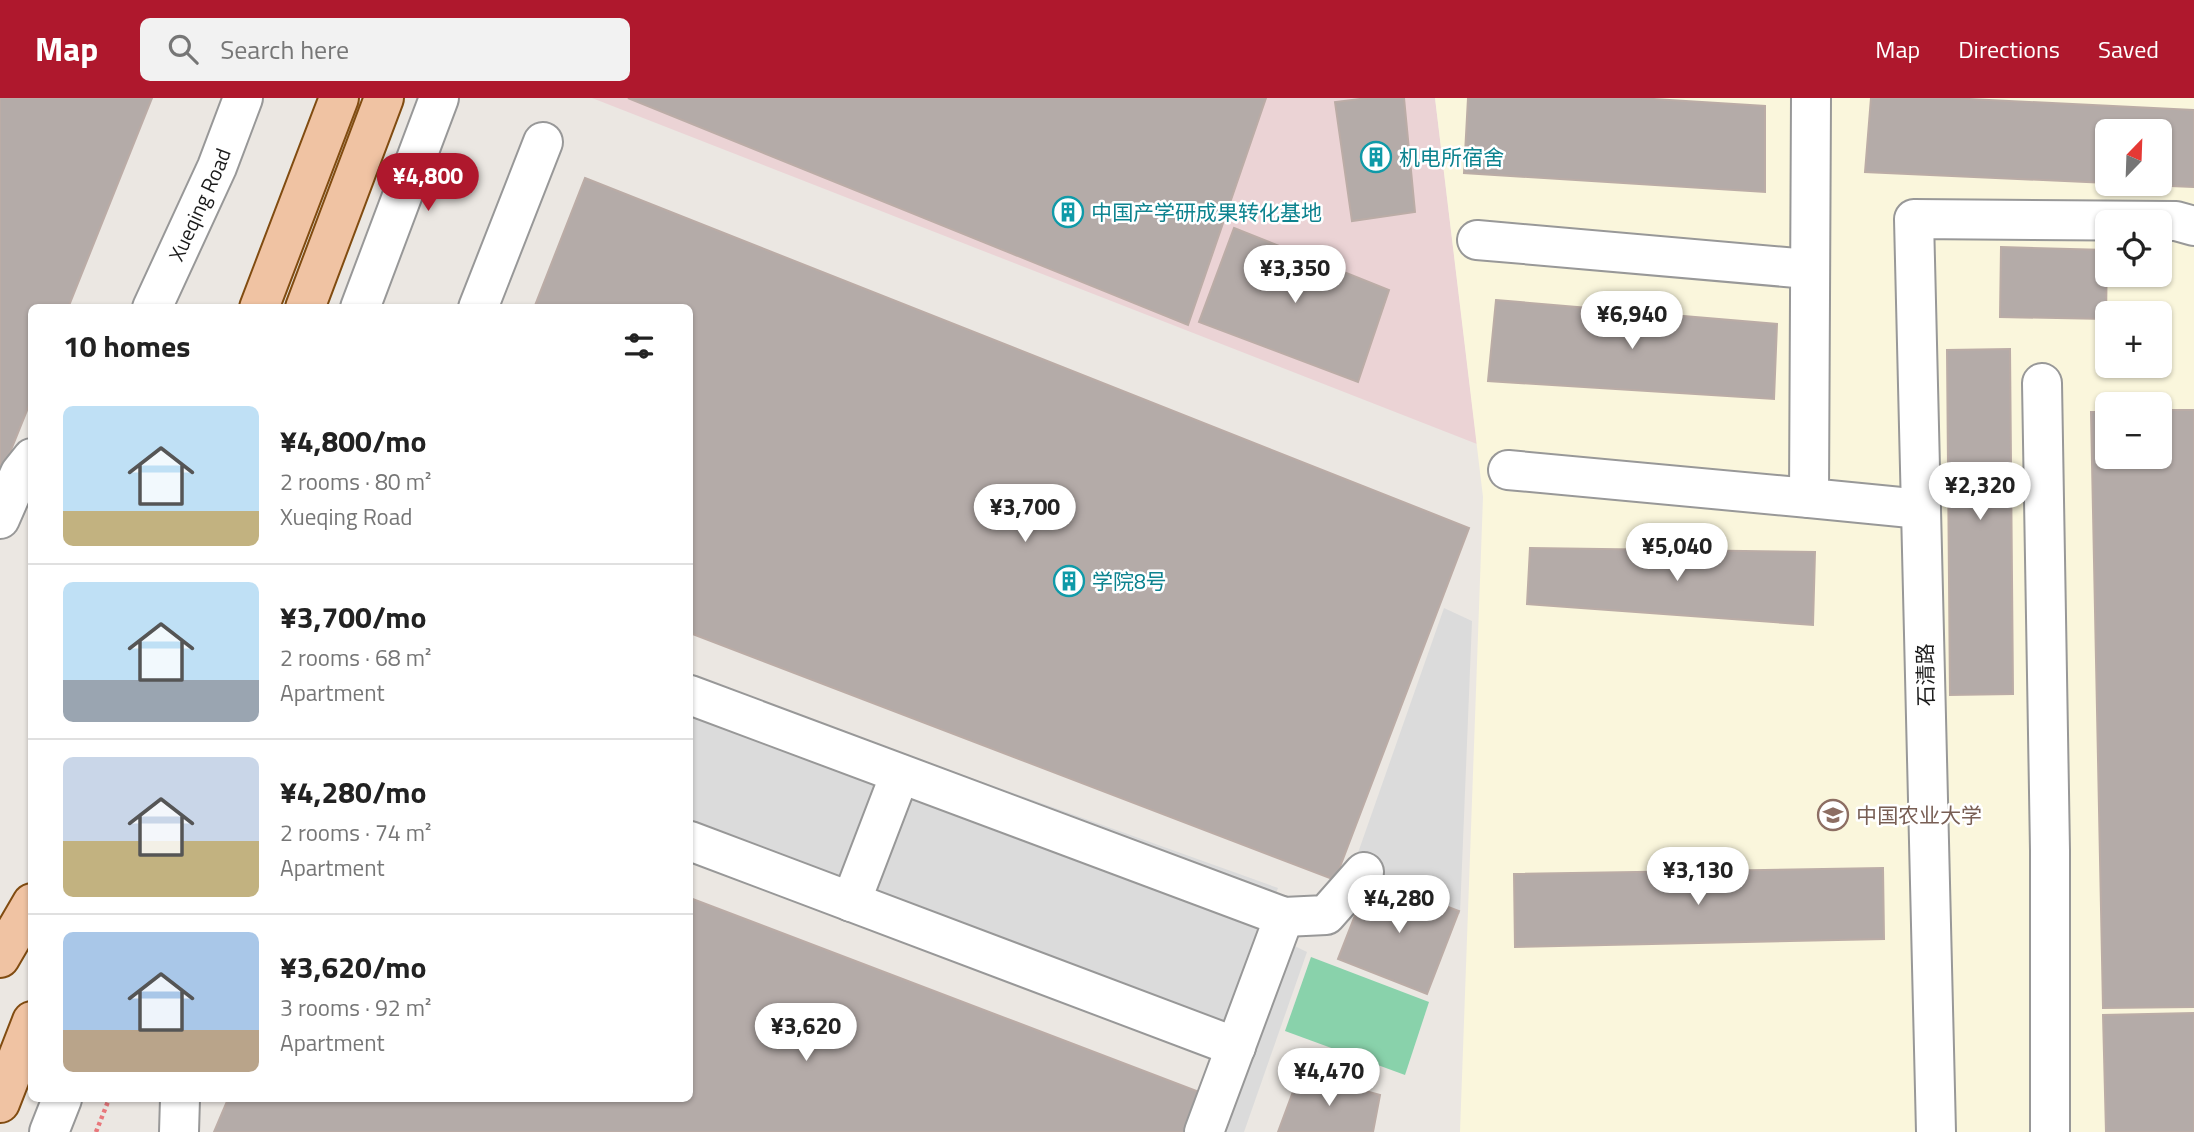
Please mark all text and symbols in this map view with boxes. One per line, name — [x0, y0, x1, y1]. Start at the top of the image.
search box — [140, 18, 630, 81]
text: Map — [35, 24, 98, 74]
icon: search — [164, 30, 202, 68]
text: Search here — [220, 30, 349, 69]
text: Map — [1875, 31, 1920, 67]
text: Directions — [1958, 31, 2060, 67]
text: Saved — [2098, 31, 2159, 67]
north arrow — [2095, 119, 2172, 196]
map controls — [2095, 119, 2172, 469]
building icon: 机电所宿舍 — [1359, 140, 1393, 174]
place label: 机电所宿舍 — [1399, 141, 1504, 173]
street label: Xueqing Road — [160, 143, 239, 266]
pin: ¥4,800 — [371, 153, 485, 213]
text: ¥4,800 — [393, 158, 463, 193]
building icon: 中国产学研成果转化基地 — [1051, 195, 1085, 229]
place label: 中国产学研成果转化基地 — [1091, 196, 1322, 228]
button: locate — [2095, 210, 2172, 287]
pin: ¥3,350 — [1238, 246, 1352, 305]
text: ¥3,350 — [1260, 250, 1330, 285]
pin: ¥6,940 — [1575, 292, 1689, 351]
text: ¥6,940 — [1597, 296, 1667, 331]
button: + — [2095, 301, 2172, 378]
text: 10 homes — [63, 323, 190, 369]
icon: filters — [620, 327, 658, 365]
button: − — [2095, 392, 2172, 469]
text: ¥4,800/mo — [280, 418, 426, 464]
icon: home — [119, 434, 203, 518]
pin: ¥2,320 — [1923, 462, 2037, 522]
text: 2 rooms · 80 m² — [280, 464, 431, 499]
text: ¥2,320 — [1945, 467, 2015, 502]
pin: ¥3,700 — [968, 484, 1082, 544]
text: ¥3,700 — [990, 489, 1060, 524]
text: Xueqing Road — [280, 499, 412, 534]
pin: ¥5,040 — [1620, 524, 1734, 583]
text: ¥5,040 — [1642, 528, 1712, 563]
building icon: 学院8号 — [1052, 564, 1086, 598]
place label: 学院8号 — [1092, 565, 1167, 597]
text: ¥3,700/mo — [280, 594, 426, 640]
icon: home — [119, 610, 203, 694]
text: 2 rooms · 68 m² — [280, 640, 431, 675]
street label: 石清路 — [1908, 643, 1942, 707]
text: Apartment — [280, 675, 385, 710]
text: ¥4,280/mo — [280, 769, 426, 815]
icon: home — [119, 785, 203, 869]
school or university icon: 中国农业大学 — [1816, 798, 1850, 832]
place label: 中国农业大学 — [1856, 799, 1982, 831]
text: 2 rooms · 74 m² — [280, 815, 431, 850]
pin: ¥3,130 — [1641, 848, 1755, 907]
text: Apartment — [280, 850, 385, 885]
text: ¥3,130 — [1663, 852, 1733, 887]
pin: ¥4,280 — [1342, 876, 1456, 935]
text: ¥4,280 — [1364, 880, 1434, 915]
text: ¥3,620/mo — [280, 944, 426, 990]
icon: home — [119, 960, 203, 1044]
text: 3 rooms · 92 m² — [280, 990, 431, 1025]
pin: ¥3,620 — [749, 1004, 863, 1063]
text: ¥3,620 — [771, 1008, 841, 1043]
text: Apartment — [280, 1025, 385, 1060]
pin: ¥4,470 — [1272, 1048, 1386, 1108]
text: ¥4,470 — [1294, 1053, 1364, 1088]

